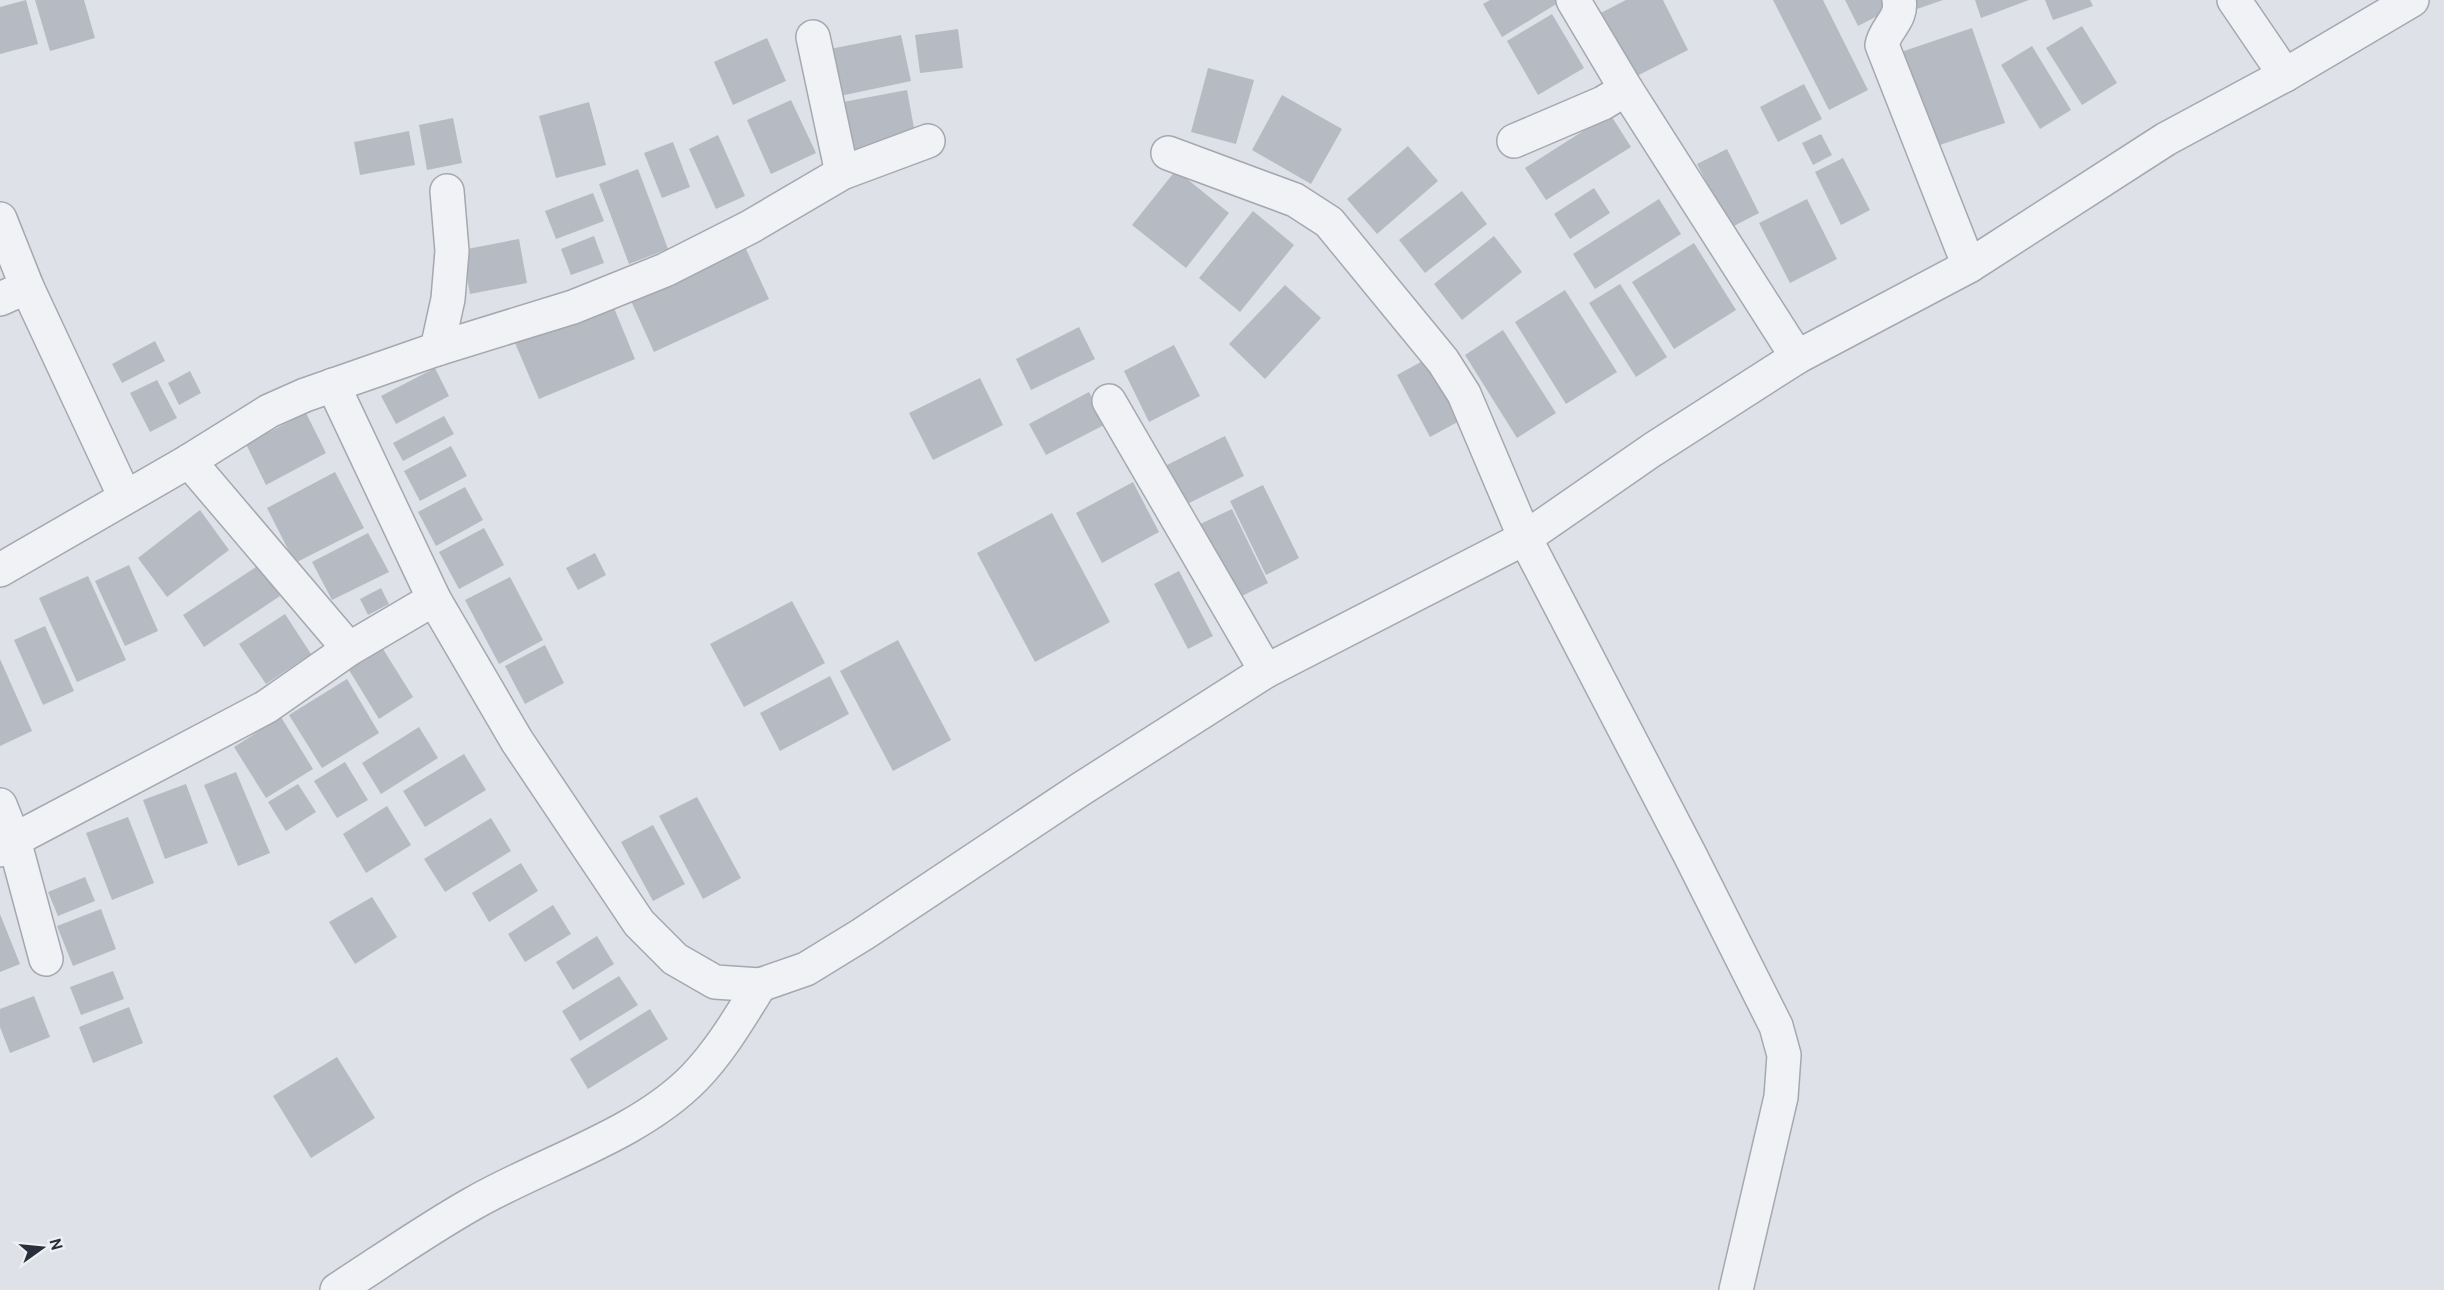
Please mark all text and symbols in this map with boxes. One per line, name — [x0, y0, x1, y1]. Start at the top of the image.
north arrow — [12, 1218, 72, 1278]
text: N — [45, 1236, 67, 1252]

